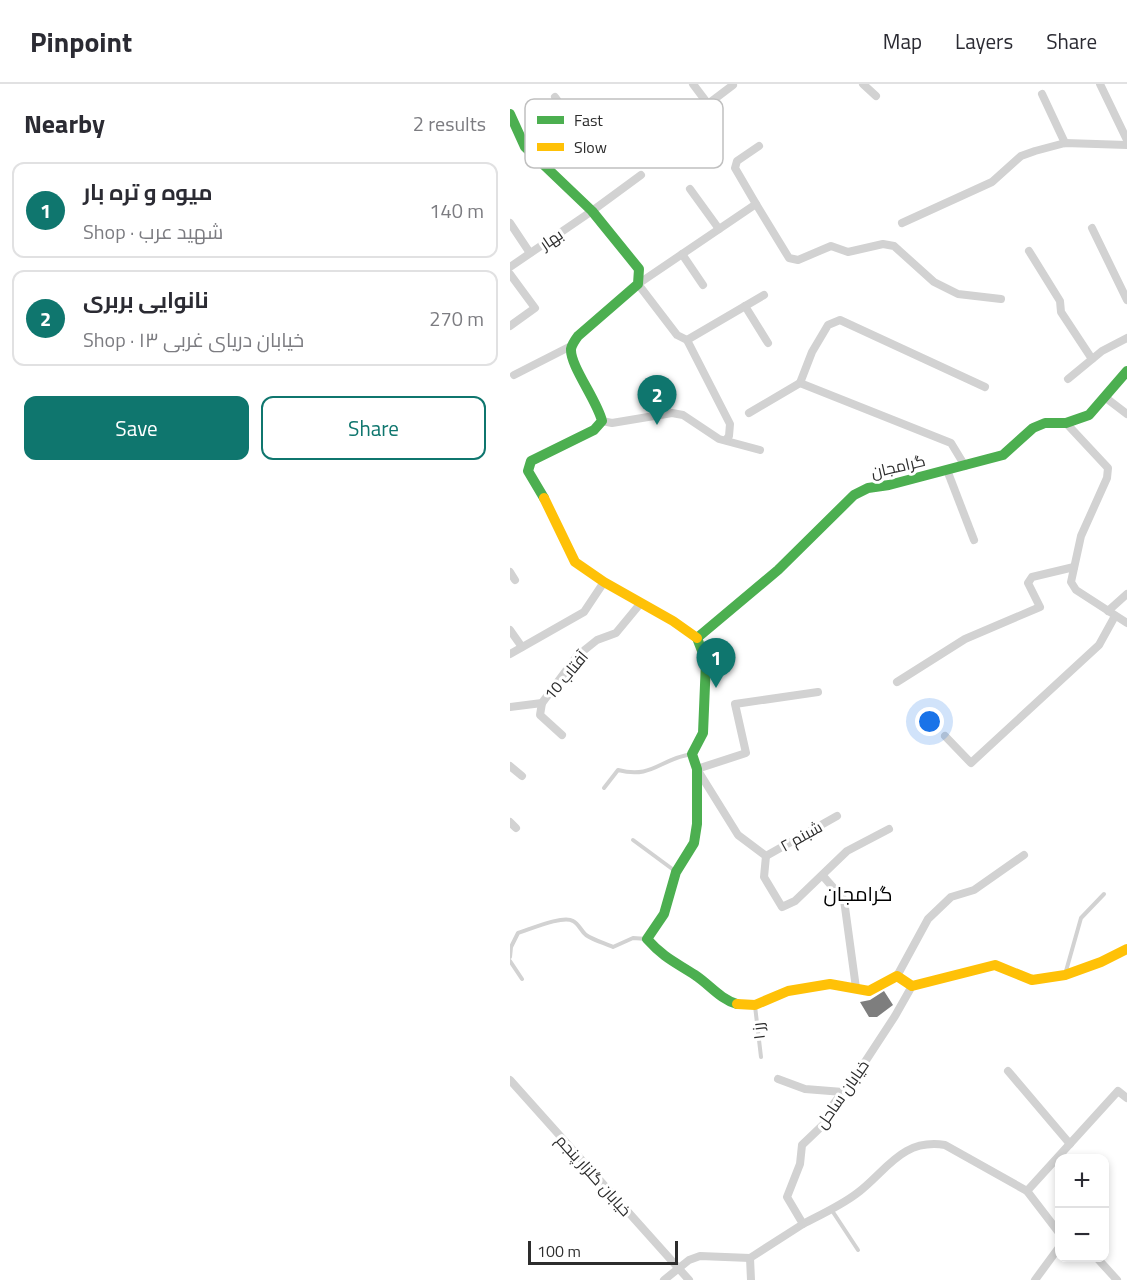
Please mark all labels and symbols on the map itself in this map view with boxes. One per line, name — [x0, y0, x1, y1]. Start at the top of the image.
legend — [525, 99, 723, 168]
text: Fast — [574, 108, 603, 132]
text: Slow — [574, 135, 607, 159]
street label: بهار — [534, 222, 568, 256]
pin: 2 — [638, 376, 676, 425]
street label: گرامجان — [868, 448, 928, 484]
pin: 1 — [696, 638, 736, 688]
street label: آفتاب 10 — [538, 645, 594, 705]
your location — [915, 707, 944, 736]
street label: شبنم ۲ — [775, 815, 827, 857]
district label: گرامجان — [824, 878, 893, 909]
street label: رز ۱ — [745, 1021, 771, 1041]
street label: خیابان ساحل — [809, 1055, 875, 1133]
street label: خیابان گلزار پنجم — [551, 1129, 637, 1221]
scale bar — [528, 1238, 678, 1266]

